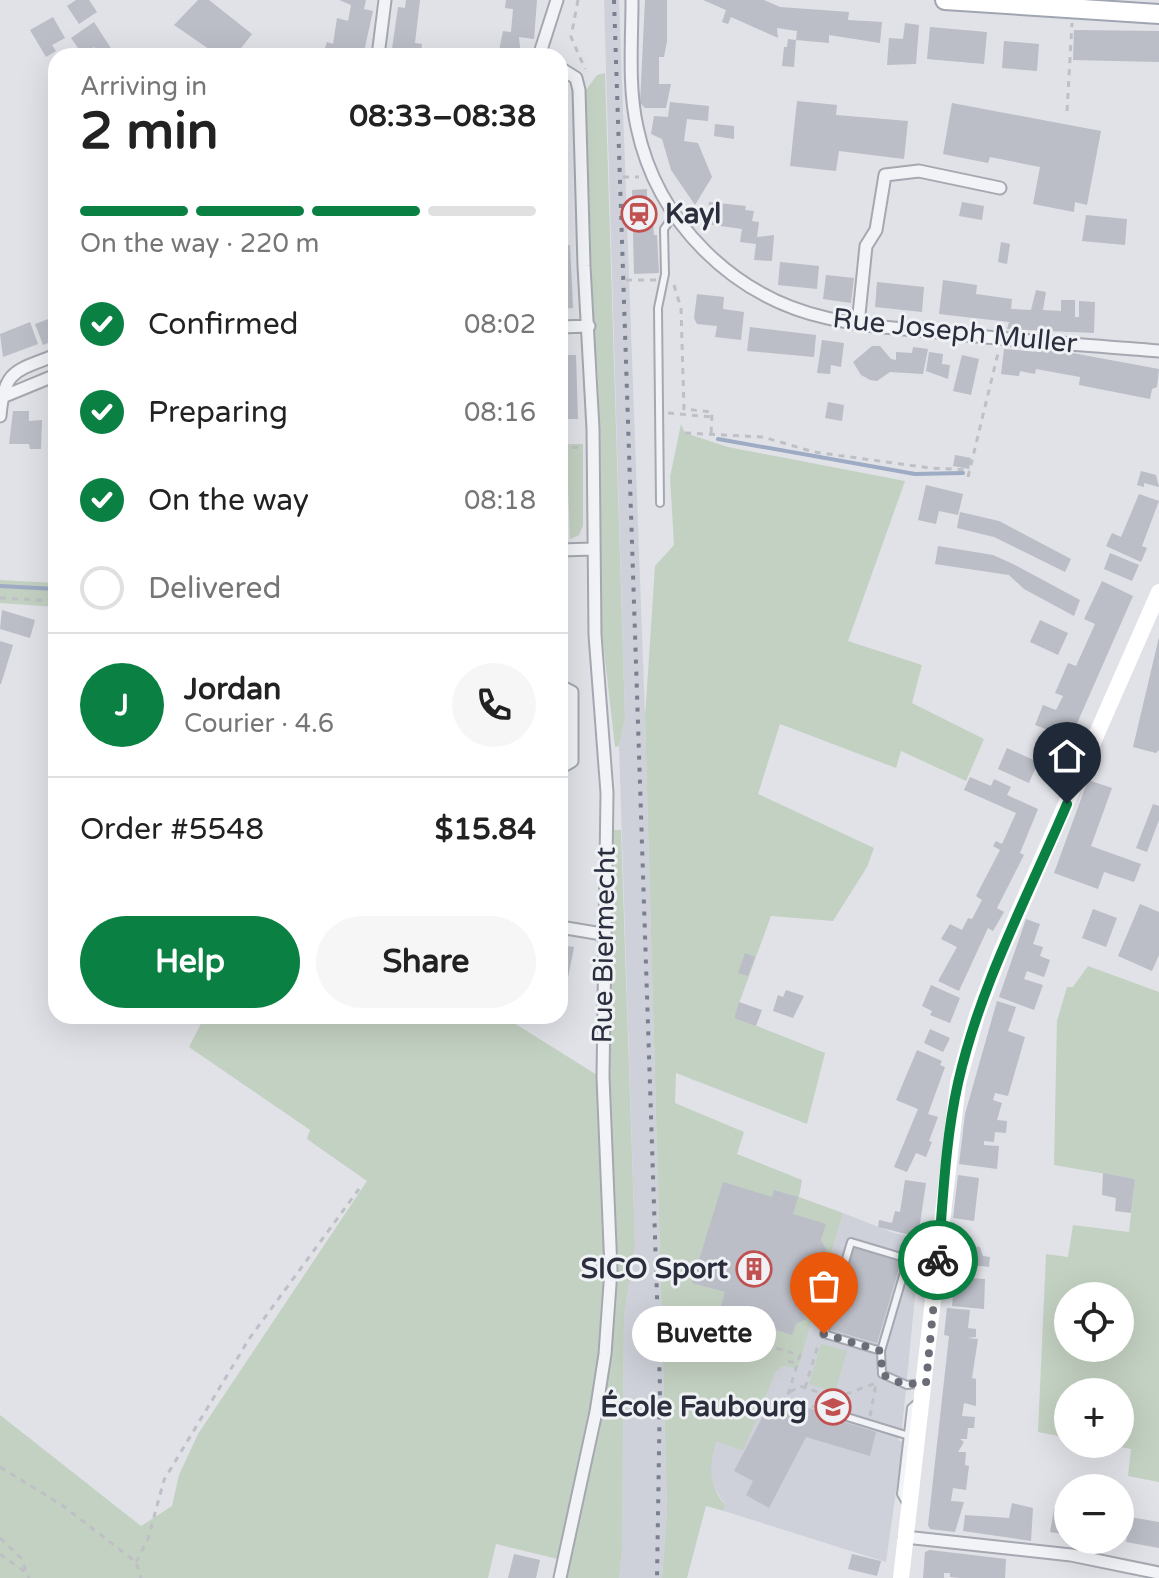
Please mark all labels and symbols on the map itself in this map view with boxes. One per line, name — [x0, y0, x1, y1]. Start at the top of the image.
station icon: Kayl — [620, 195, 658, 233]
place label: Kayl — [665, 197, 721, 231]
street label: Rue Joseph Muller — [831, 301, 1079, 361]
pin — [1033, 722, 1101, 804]
street label: Rue Biermecht — [585, 846, 623, 1044]
courier — [898, 1220, 978, 1300]
building icon: SICO Sport — [735, 1250, 773, 1288]
place label: SICO Sport — [581, 1252, 728, 1286]
pin — [790, 1252, 858, 1334]
callout: Buvette — [632, 1306, 776, 1362]
school or university icon: École Faubourg — [814, 1388, 852, 1426]
place label: École Faubourg — [600, 1389, 807, 1424]

